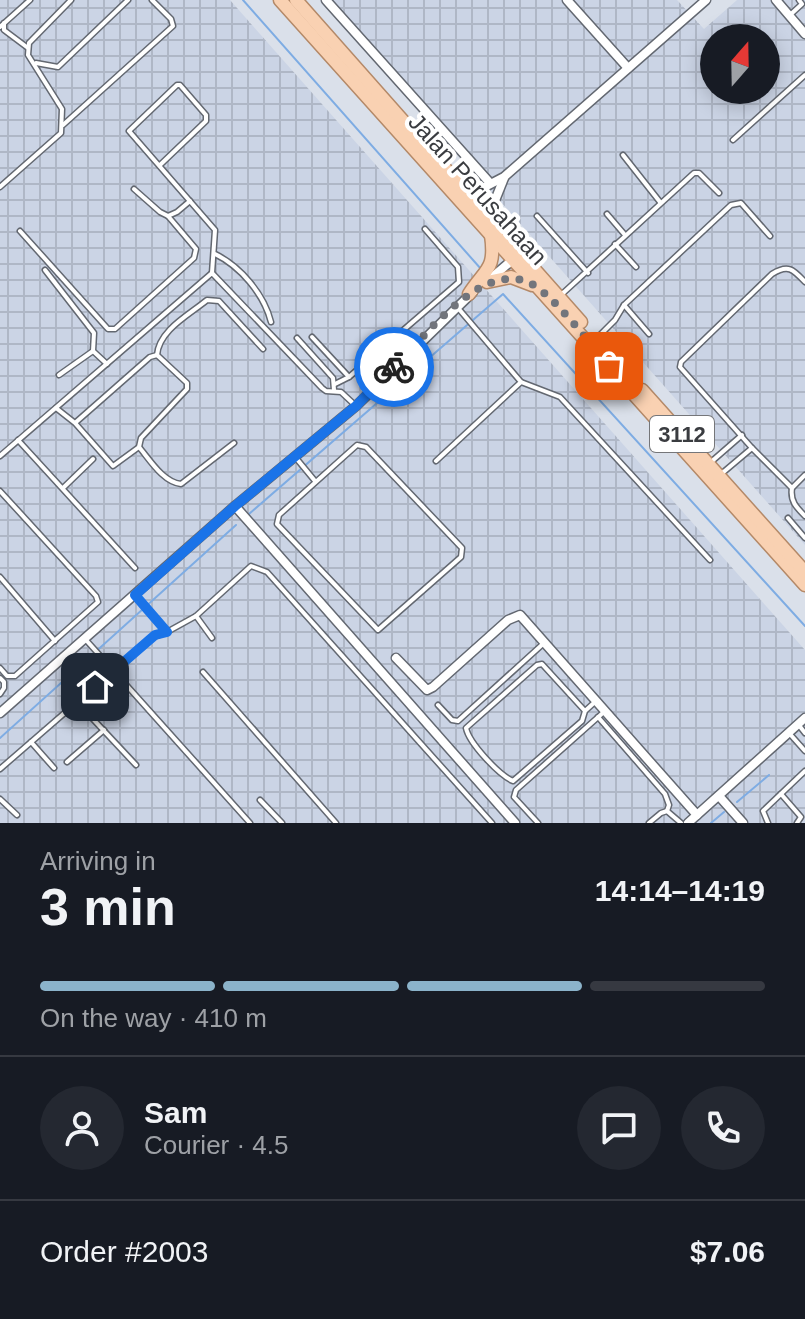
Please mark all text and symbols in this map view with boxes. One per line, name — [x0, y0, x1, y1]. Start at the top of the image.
north arrow — [700, 24, 780, 104]
map controls — [700, 24, 780, 104]
street label: Jalan Perusahaan — [403, 108, 553, 270]
courier — [354, 327, 434, 407]
pin — [575, 332, 643, 400]
icon: bag — [587, 344, 631, 388]
icon: bike — [372, 345, 416, 389]
road number: 3112 — [650, 416, 714, 452]
pin — [61, 653, 129, 721]
icon: home — [73, 665, 117, 709]
text: Arriving in — [40, 846, 156, 876]
text: 14:14–14:19 — [595, 874, 765, 907]
text: 3 min — [40, 878, 176, 936]
text: On the way · 410 m — [40, 1003, 267, 1033]
button: person — [40, 1086, 124, 1170]
button: chat — [577, 1086, 661, 1170]
button: phone — [681, 1086, 765, 1170]
text: Sam — [144, 1096, 207, 1129]
text: Courier · 4.5 — [144, 1130, 289, 1160]
text: Order #2003 — [40, 1235, 208, 1268]
text: $7.06 — [690, 1235, 765, 1268]

